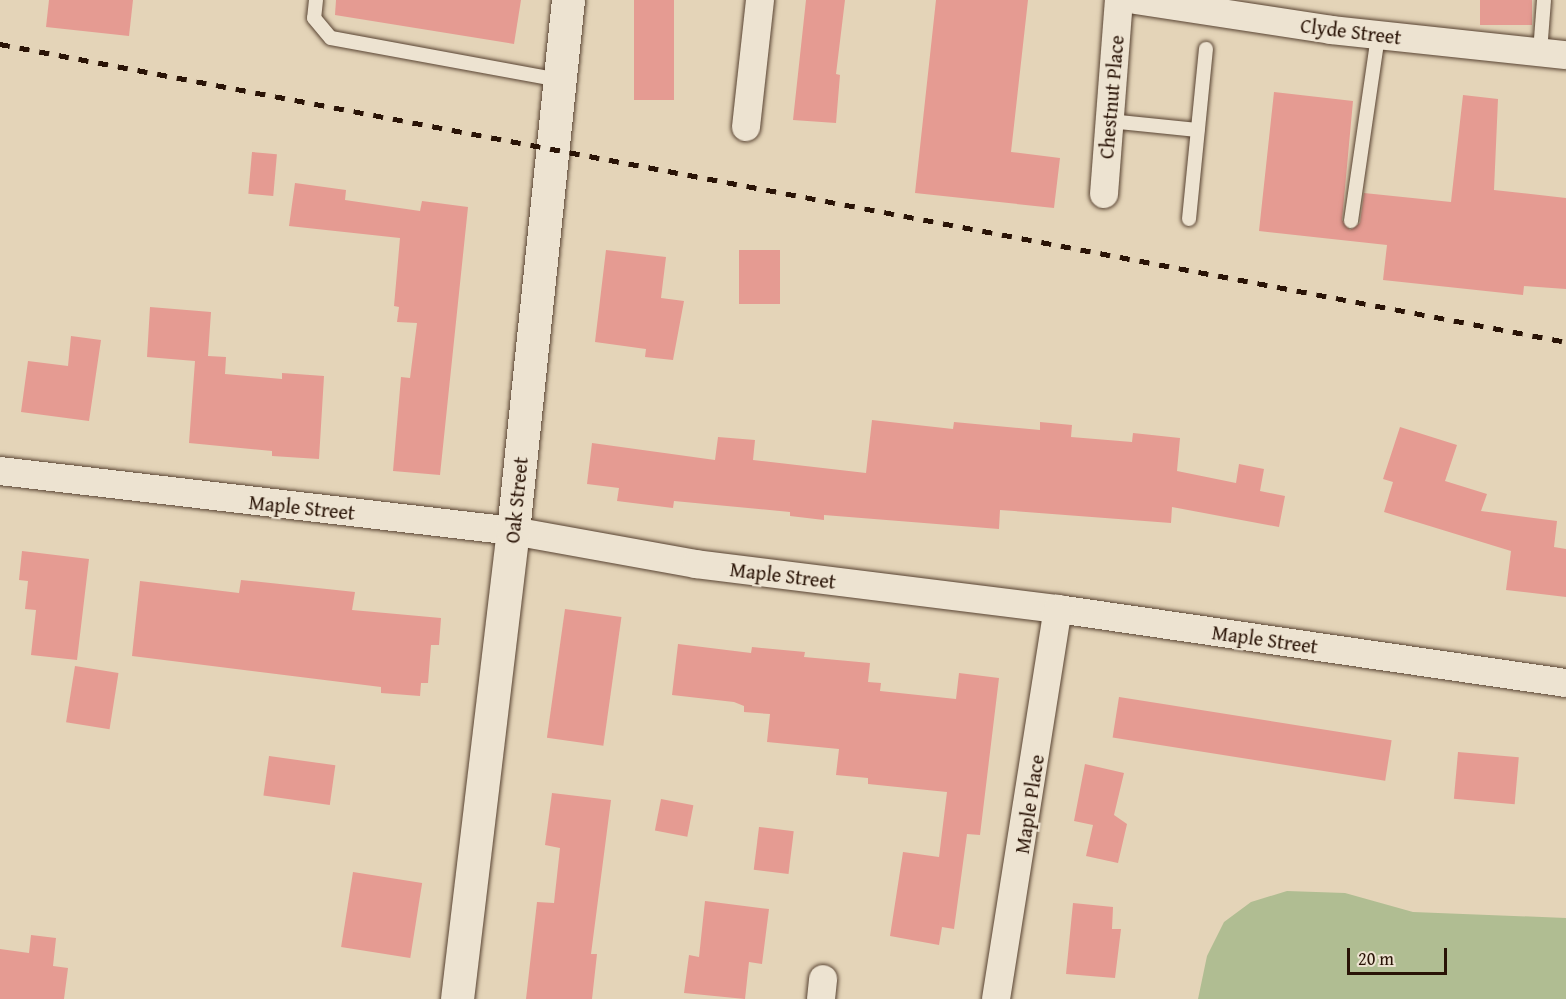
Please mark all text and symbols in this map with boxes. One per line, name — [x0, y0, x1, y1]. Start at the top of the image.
street label: Clyde Street — [1299, 13, 1403, 49]
street label: Chestnut Place — [1094, 34, 1128, 160]
street label: Oak Street — [500, 456, 532, 544]
street label: Maple Street — [248, 489, 356, 525]
street label: Maple Street — [729, 557, 837, 593]
street label: Maple Street — [1211, 620, 1319, 658]
street label: Maple Place — [1009, 753, 1049, 855]
scale bar — [1350, 936, 1450, 974]
text: 20 m — [1358, 945, 1394, 972]

